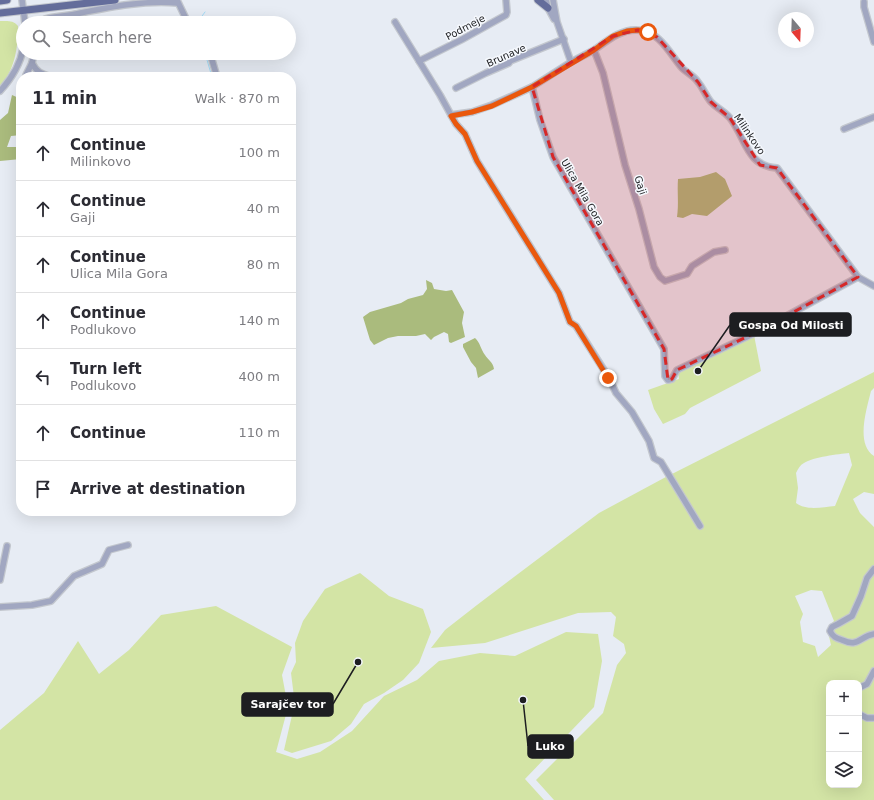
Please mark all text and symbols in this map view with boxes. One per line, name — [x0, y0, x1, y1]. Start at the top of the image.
street label: Podmeje — [444, 12, 487, 42]
north arrow — [778, 12, 814, 48]
search box — [16, 16, 296, 60]
route start — [639, 23, 657, 41]
icon: search — [30, 27, 52, 49]
text: Search here — [62, 29, 152, 47]
street label: Brunave — [485, 42, 528, 69]
text: 11 min — [32, 88, 97, 108]
text: Walk · 870 m — [195, 91, 280, 106]
street label: Milinkovo — [732, 112, 767, 157]
text: Continue — [70, 136, 146, 154]
icon: ahead — [32, 142, 54, 164]
text: 100 m — [238, 145, 280, 160]
text: Milinkovo — [70, 154, 131, 169]
street label: Ulica Mila Gora — [559, 157, 606, 228]
street label: Gaji — [632, 174, 649, 196]
text: Continue — [70, 192, 146, 210]
icon: ahead — [32, 198, 54, 220]
text: 40 m — [247, 201, 280, 216]
text: Gaji — [70, 210, 95, 225]
text: Continue — [70, 248, 146, 266]
icon: ahead — [32, 254, 54, 276]
text: 80 m — [247, 257, 280, 272]
text: Ulica Mila Gora — [70, 266, 168, 281]
text: Continue — [70, 304, 146, 322]
icon: ahead — [32, 310, 54, 332]
text: 140 m — [238, 313, 280, 328]
callout: Gospa Od Milosti — [730, 313, 851, 336]
text: Gospa Od Milosti — [739, 319, 843, 332]
text: Podlukovo — [70, 322, 136, 337]
text: Turn left — [70, 360, 142, 378]
icon: left — [32, 366, 54, 388]
text: 400 m — [238, 369, 280, 384]
route end — [599, 369, 617, 387]
text: Podlukovo — [70, 378, 136, 393]
icon: ahead — [32, 422, 54, 444]
text: Continue — [70, 424, 146, 442]
text: 110 m — [238, 425, 280, 440]
icon: arrive — [32, 478, 54, 500]
text: Arrive at destination — [70, 480, 245, 498]
map controls — [826, 680, 862, 788]
button: + — [826, 680, 862, 716]
callout: Sarajčev tor — [242, 693, 333, 716]
text: Sarajčev tor — [250, 698, 326, 711]
button: − — [826, 716, 862, 752]
callout: Luko — [528, 735, 573, 758]
text: Luko — [535, 740, 565, 753]
button: layers — [826, 752, 862, 788]

